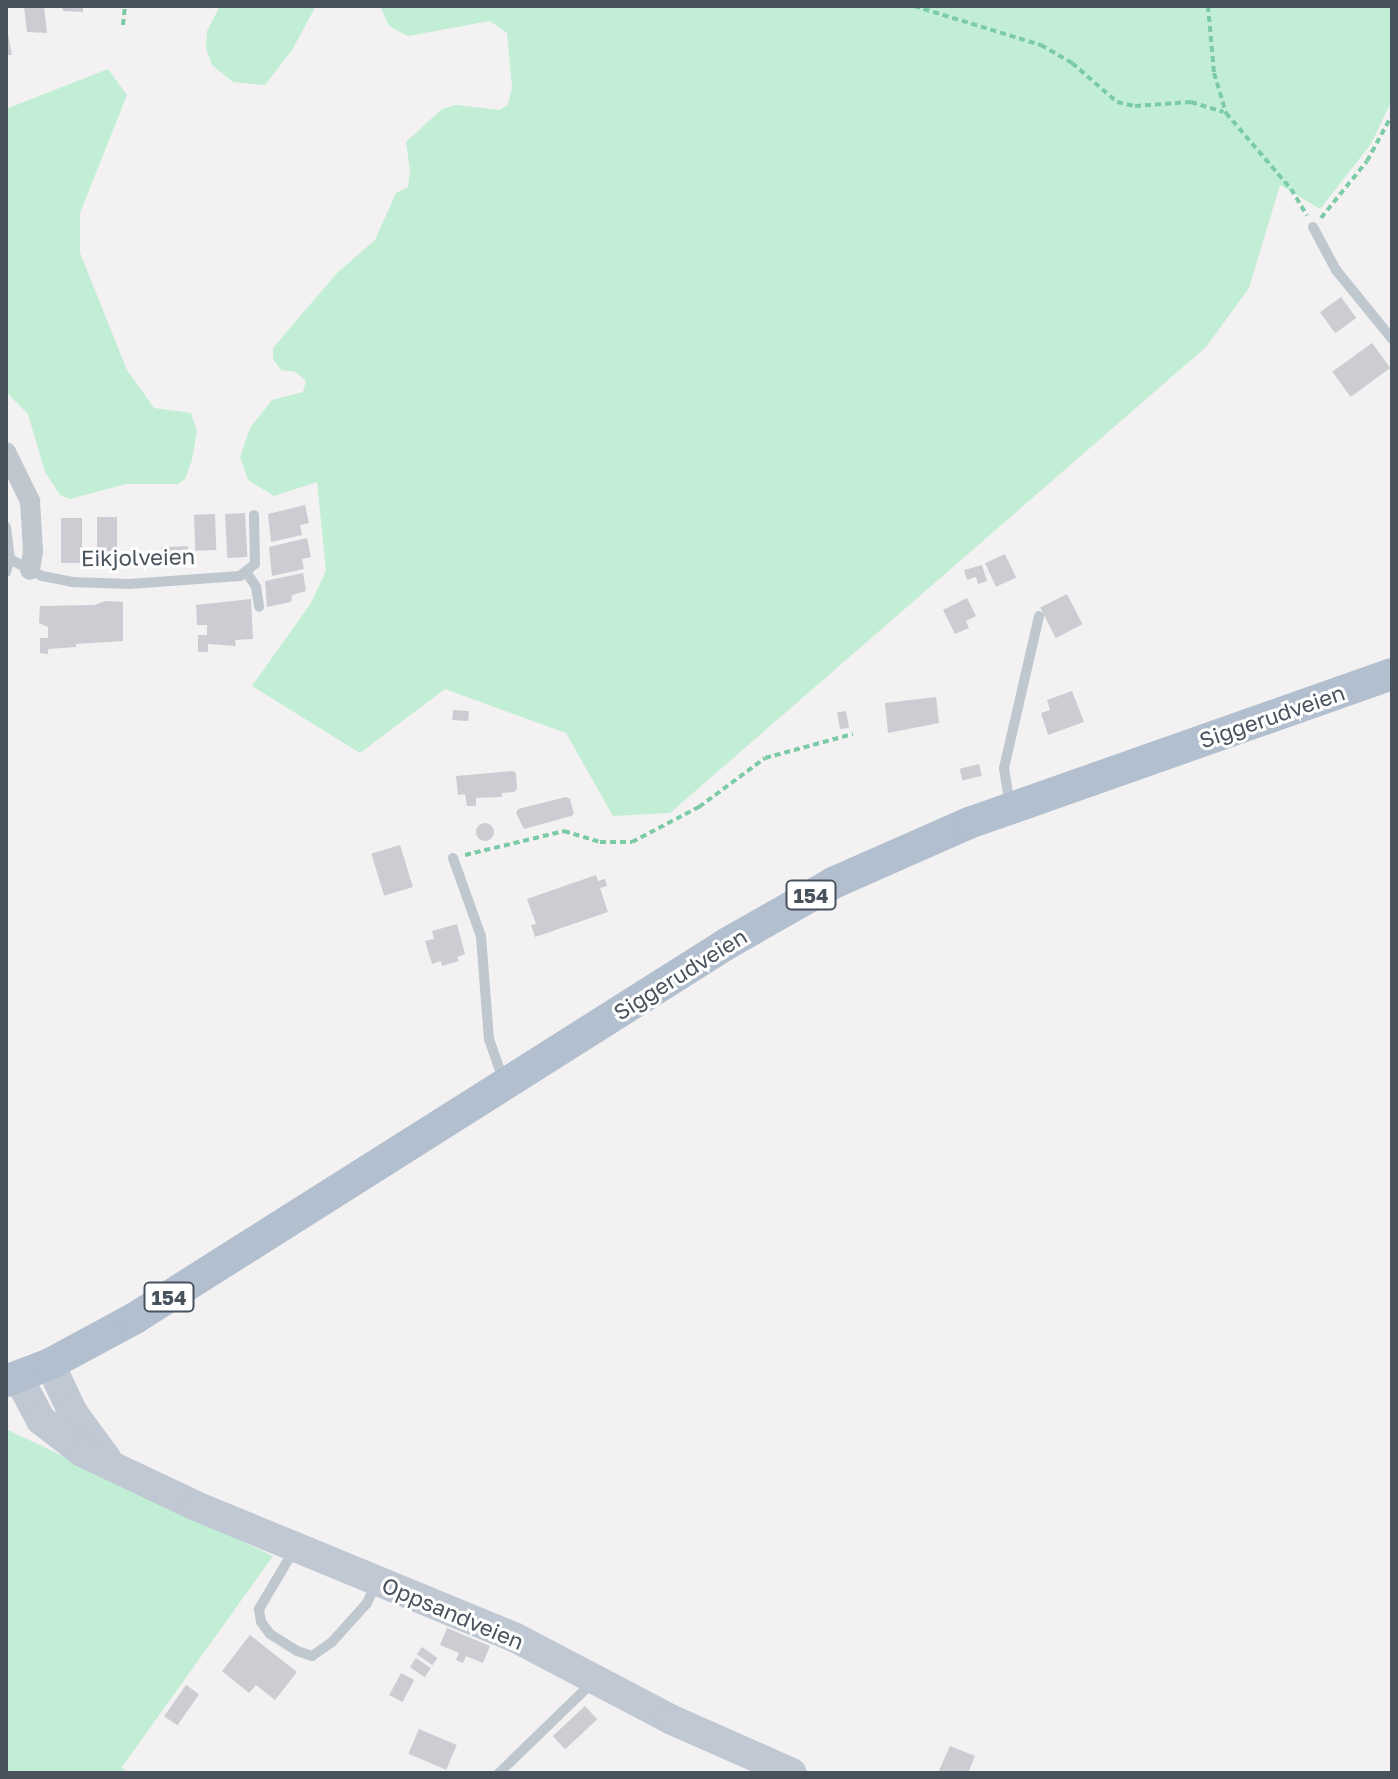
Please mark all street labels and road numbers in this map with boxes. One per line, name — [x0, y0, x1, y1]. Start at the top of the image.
street label: Eikjolveien — [81, 543, 195, 571]
street label: Siggerudveien — [1196, 679, 1348, 753]
road number: 154 — [785, 879, 837, 911]
street label: Siggerudveien — [609, 923, 751, 1025]
road number: 154 — [143, 1281, 195, 1313]
street label: Oppsandveien — [378, 1571, 528, 1655]

